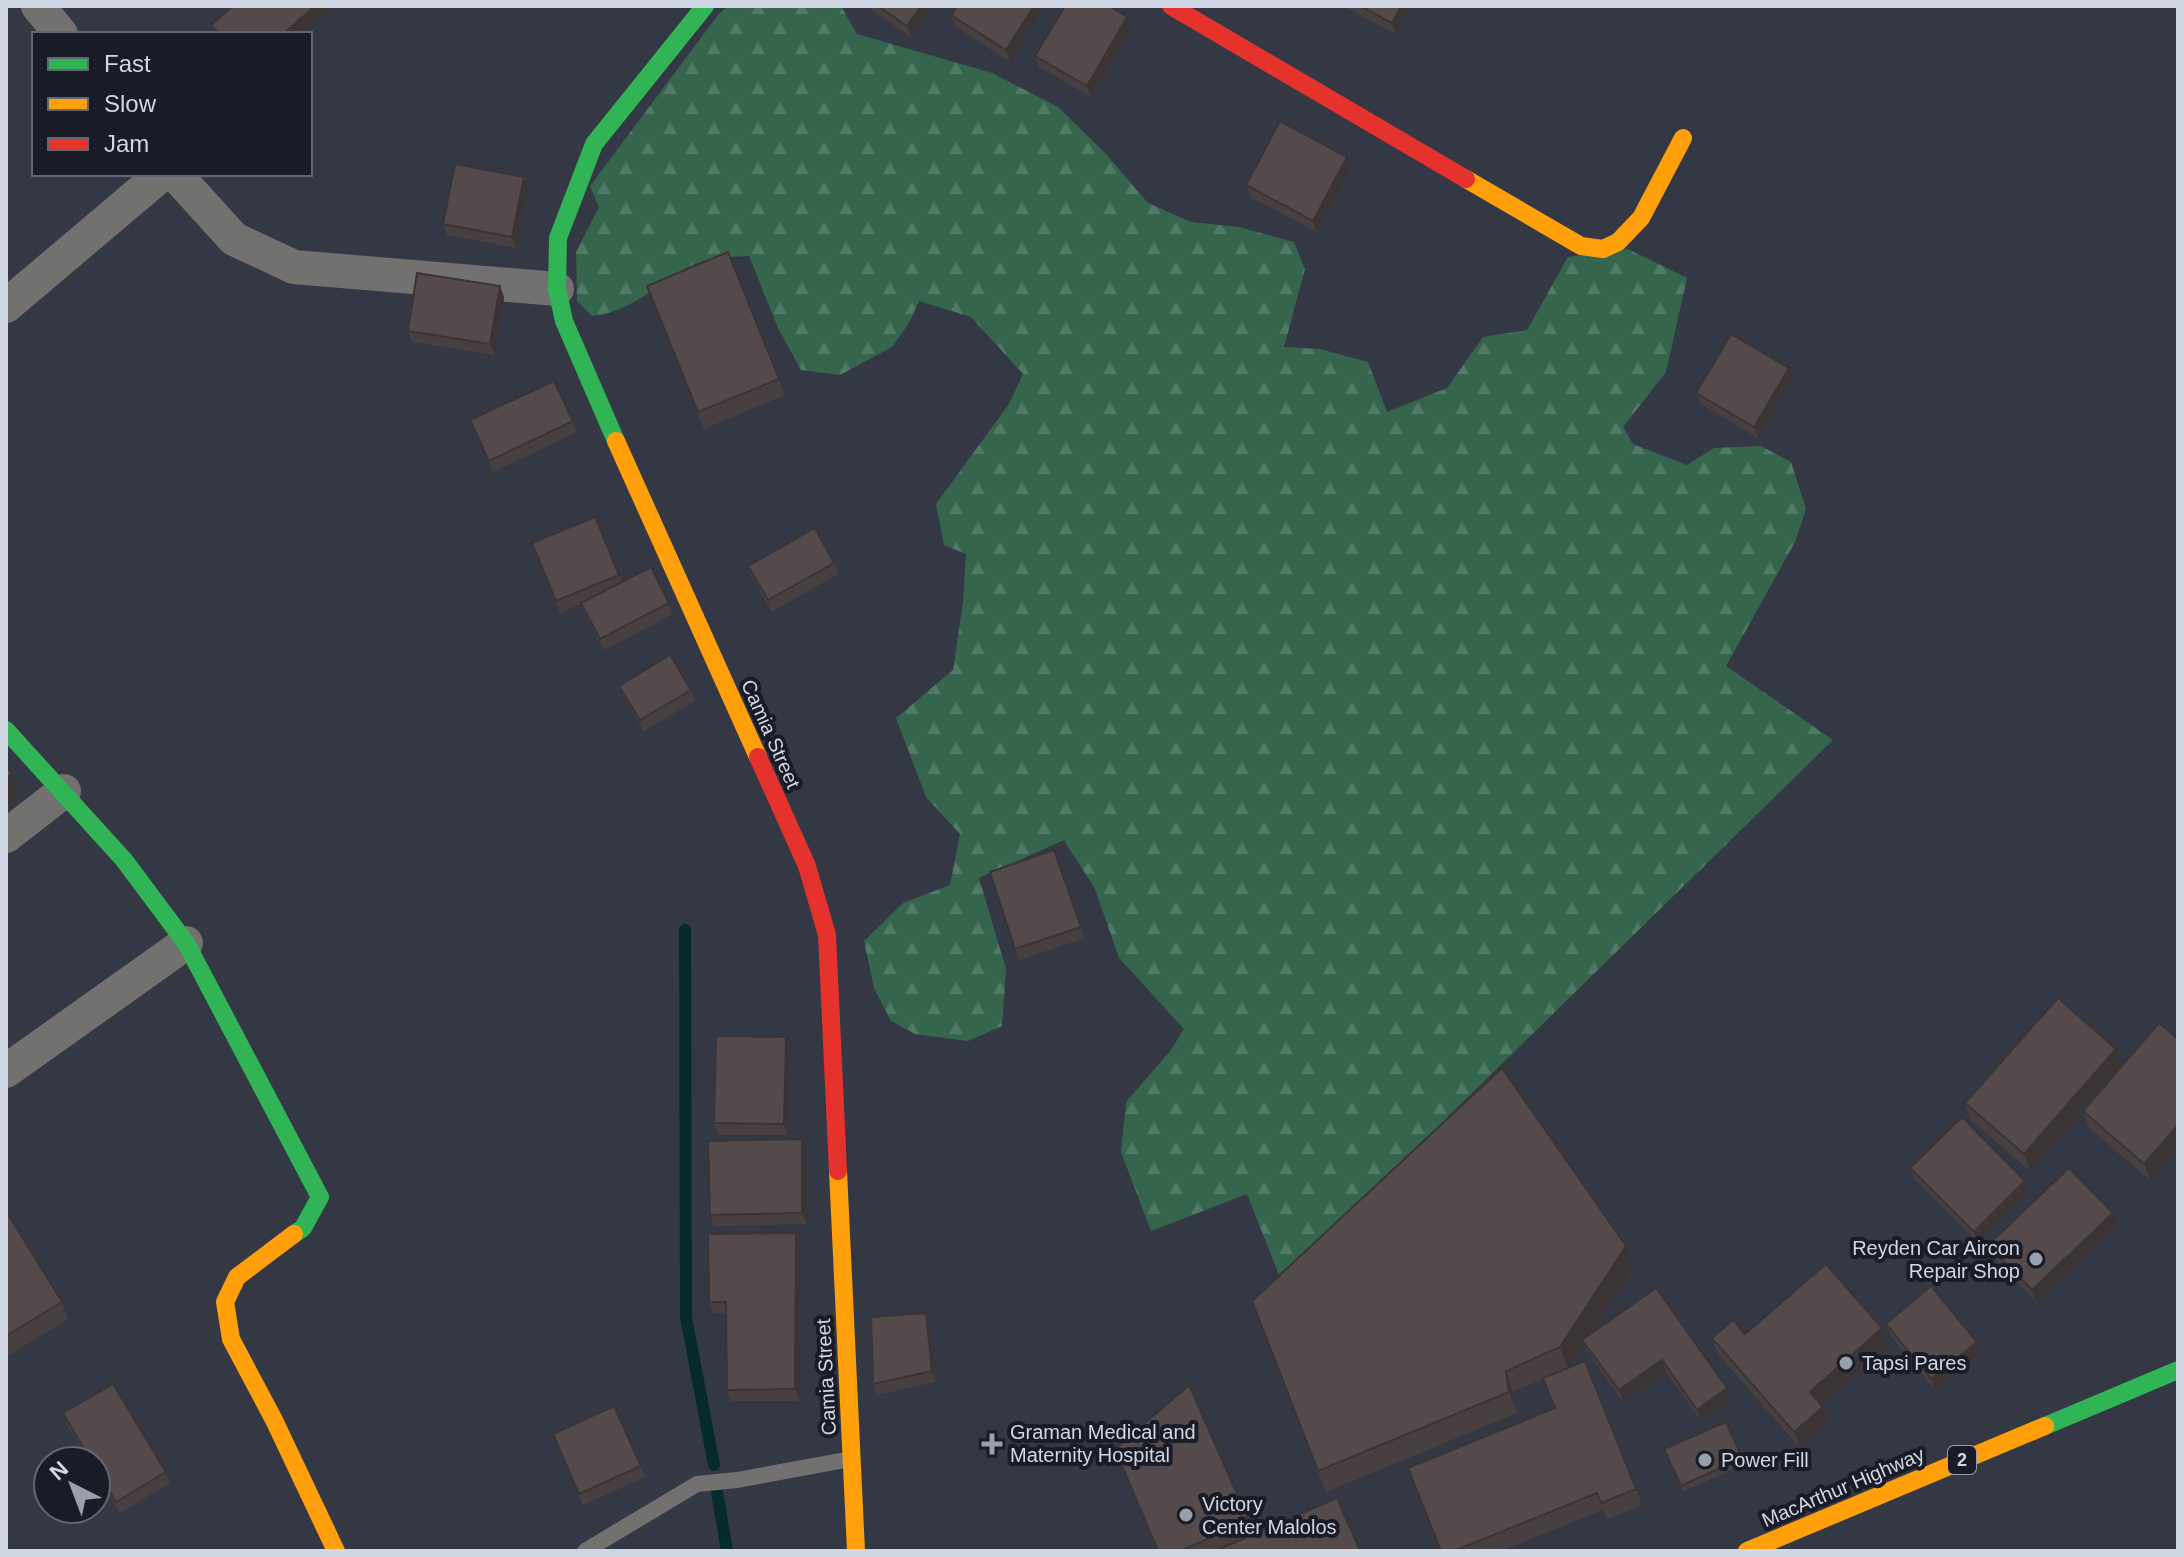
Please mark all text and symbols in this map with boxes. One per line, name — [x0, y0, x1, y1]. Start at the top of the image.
legend — [32, 32, 312, 176]
text: Fast — [104, 50, 151, 77]
text: Slow — [104, 90, 157, 117]
text: Jam — [104, 130, 149, 157]
street label: Camia Street — [737, 676, 805, 792]
place label: Reyden Car Aircon Repair Shop — [1852, 1237, 2020, 1282]
marker: Reyden Car Aircon Repair Shop — [2027, 1250, 2045, 1268]
street label: Camia Street — [812, 1318, 840, 1436]
place label: Tapsi Pares — [1862, 1352, 1967, 1374]
marker: Tapsi Pares — [1837, 1354, 1855, 1372]
place label: Graman Medical and Maternity Hospital — [1010, 1421, 1196, 1466]
marker: Graman Medical and Maternity Hospital — [981, 1433, 1003, 1455]
street label: MacArthur Highway — [1758, 1443, 1928, 1531]
north arrow — [32, 1445, 112, 1525]
road number: 2 — [1948, 1446, 1976, 1474]
place label: Power Fill — [1721, 1449, 1809, 1471]
marker: Power Fill — [1696, 1451, 1714, 1469]
text: N — [45, 1456, 73, 1485]
place label: Victory Center Malolos — [1202, 1493, 1337, 1538]
marker: Victory Center Malolos — [1177, 1506, 1195, 1524]

